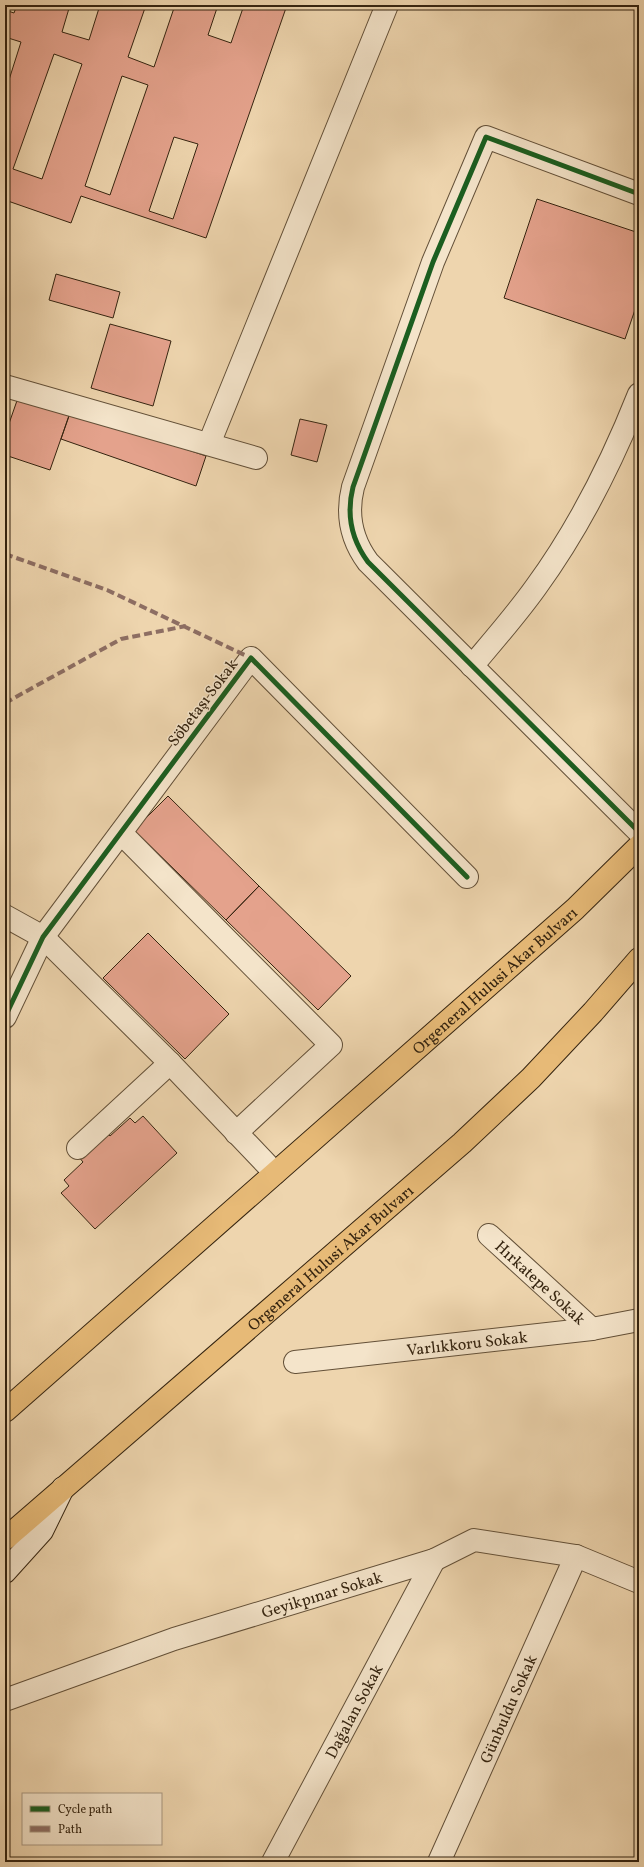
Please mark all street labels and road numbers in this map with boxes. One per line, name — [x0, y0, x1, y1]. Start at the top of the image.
street label: Söbetaşı Sokak — [163, 655, 244, 752]
street label: Orgeneral Hulusi Akar Bulvarı — [408, 903, 583, 1060]
street label: Orgeneral Hulusi Akar Bulvarı — [243, 1181, 419, 1337]
street label: Hırkatepe Sokak — [489, 1237, 590, 1331]
street label: Varlıkkoru Sokak — [406, 1327, 529, 1363]
street label: Geyikpınar Sokak — [259, 1567, 386, 1625]
street label: Günbuldu Sokak — [476, 1651, 543, 1767]
street label: Dağalan Sokak — [321, 1661, 390, 1763]

